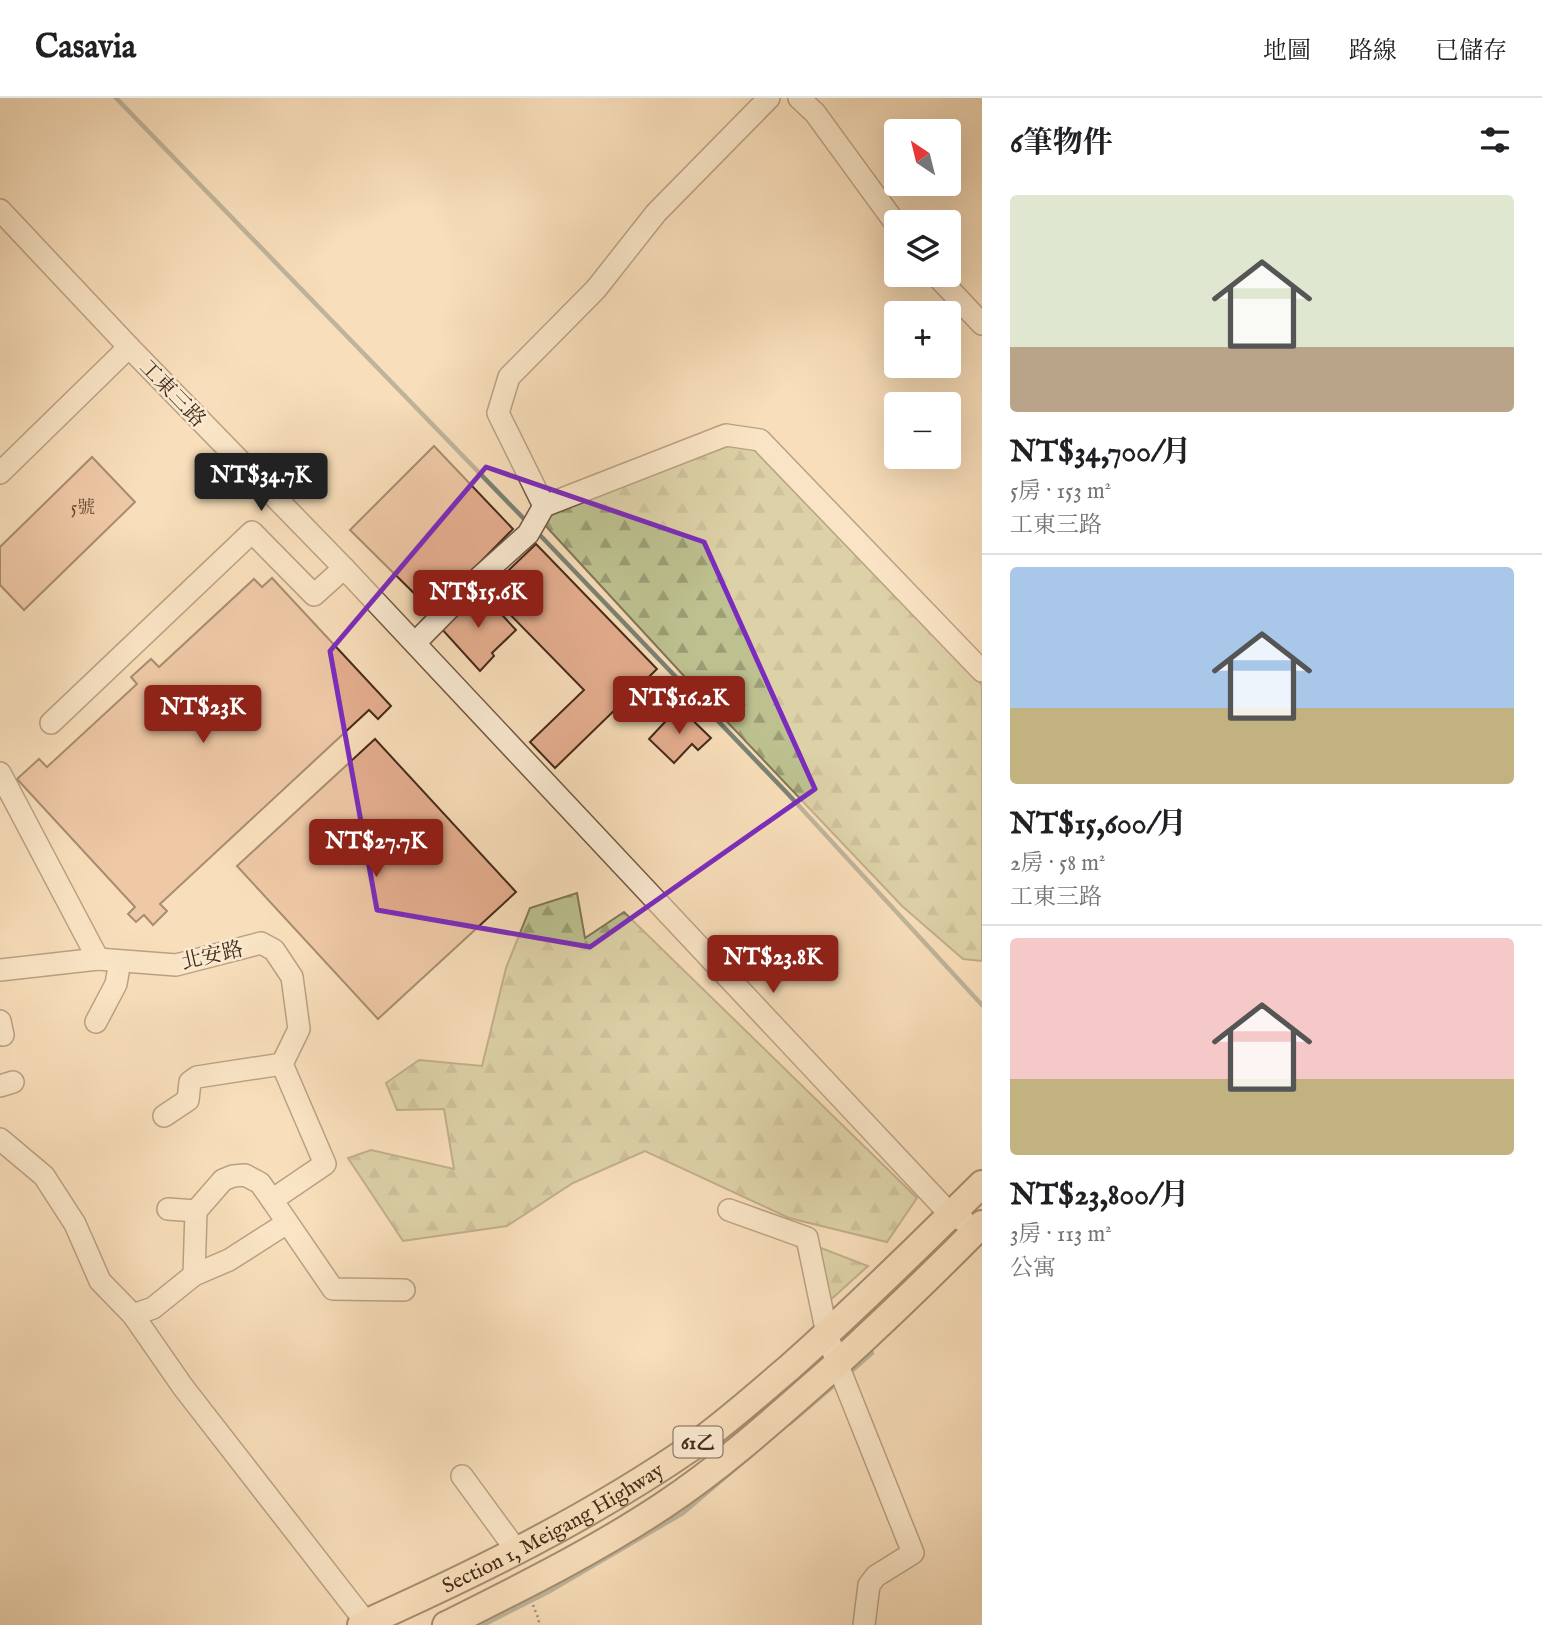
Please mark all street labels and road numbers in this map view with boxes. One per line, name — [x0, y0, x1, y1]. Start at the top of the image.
street label: 工東三路 — [133, 354, 211, 434]
street label: 北安路 — [179, 936, 246, 977]
road number: 61乙 — [674, 1426, 722, 1458]
street label: Section 1, Meigang Highway — [438, 1457, 670, 1601]

